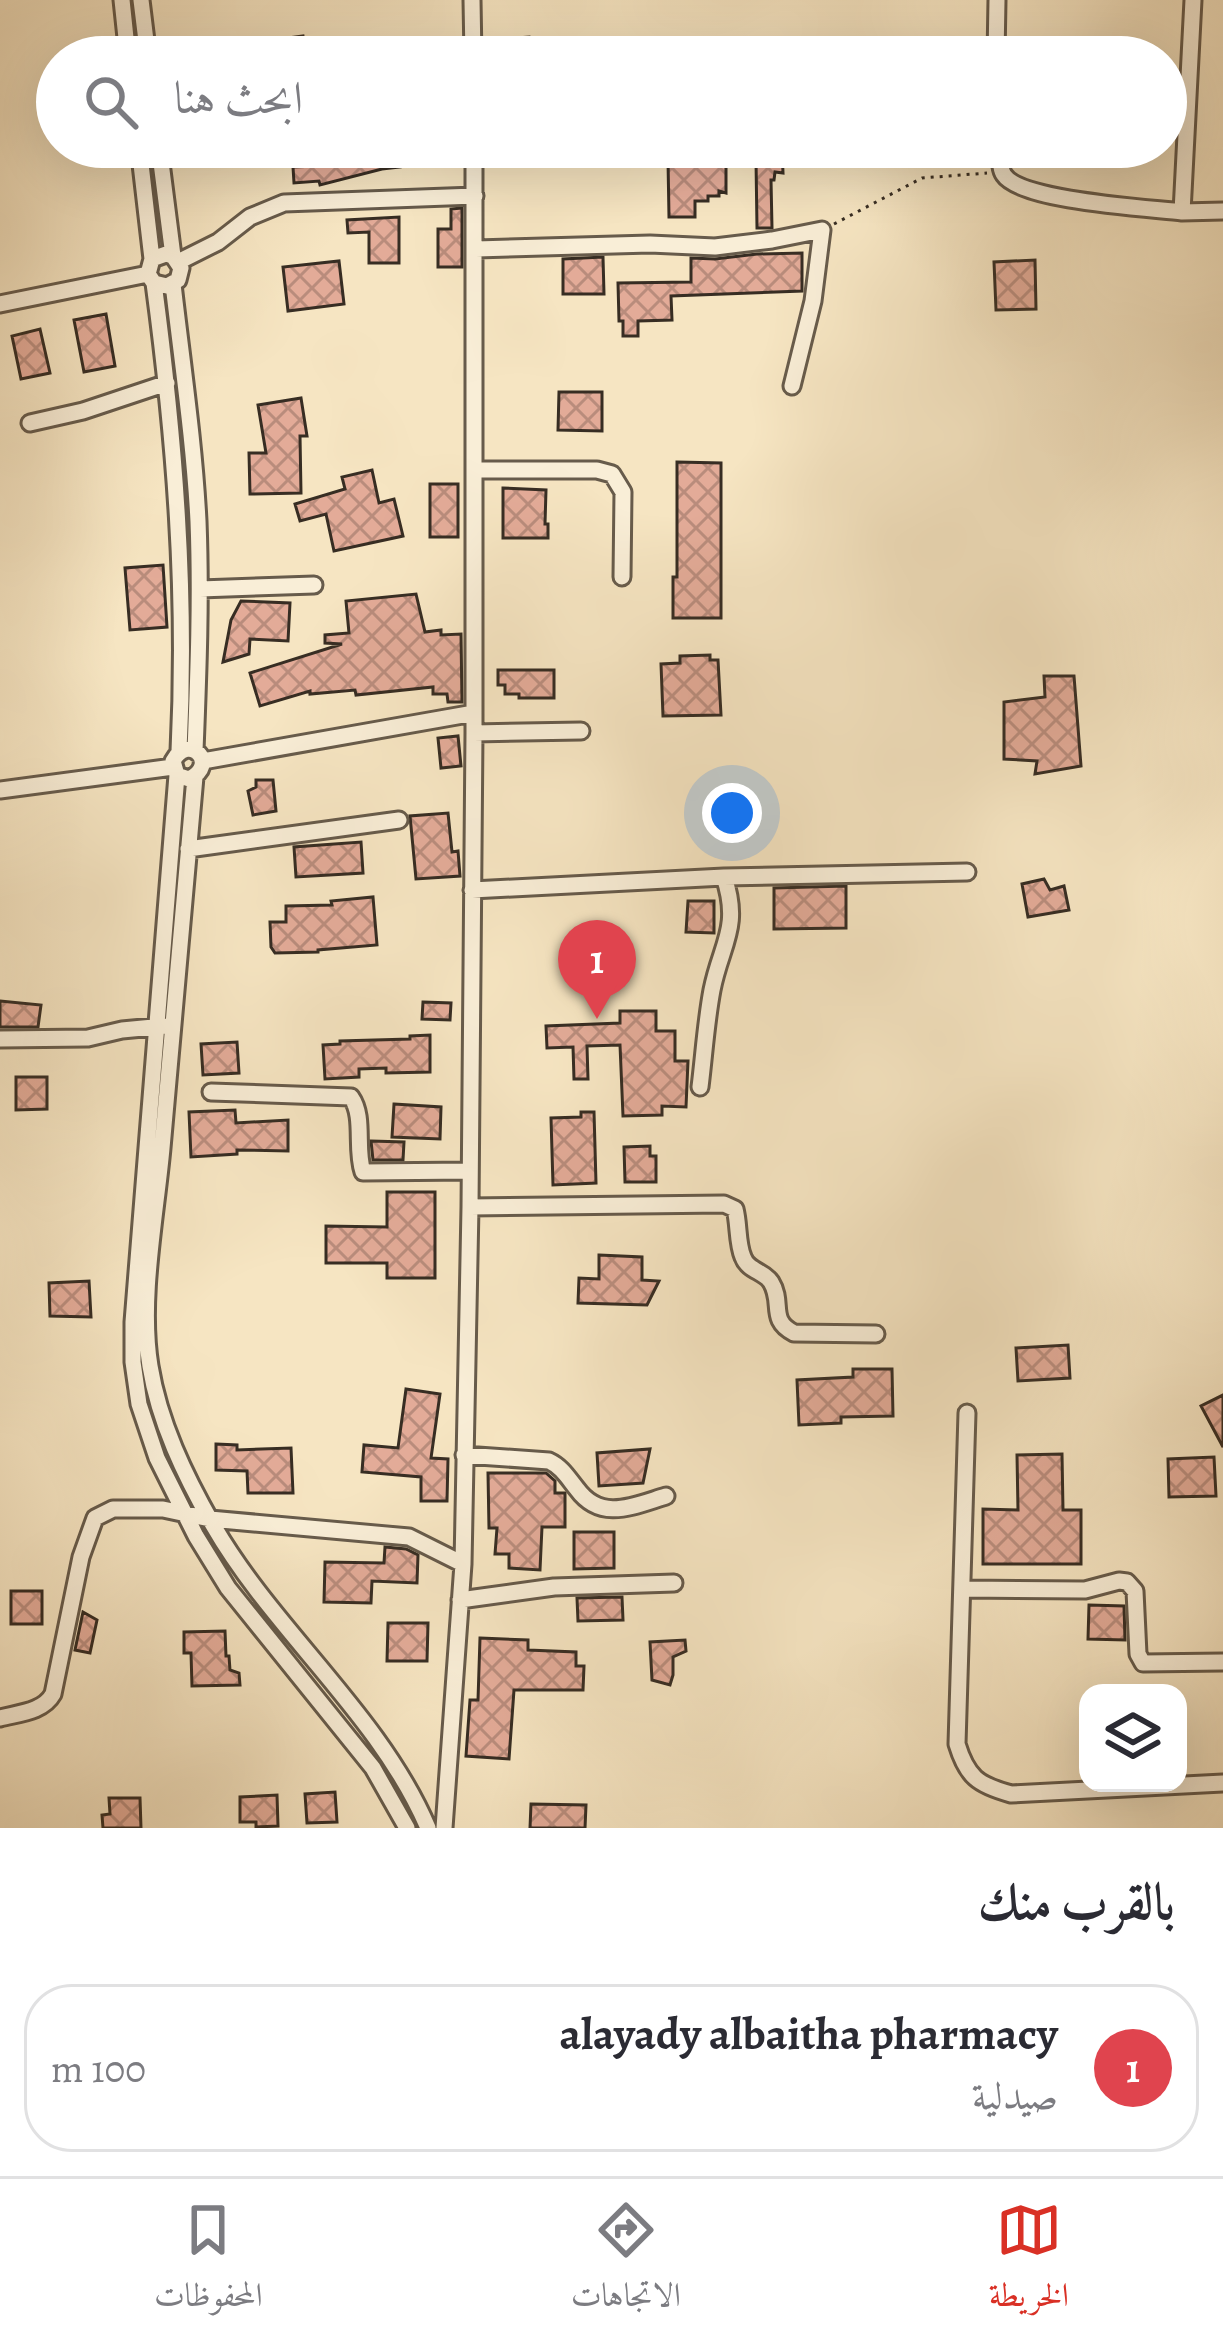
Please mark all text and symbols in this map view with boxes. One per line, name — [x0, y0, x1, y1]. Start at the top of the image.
search box — [36, 36, 1187, 168]
text: ابحث هنا — [174, 67, 303, 129]
icon: search — [78, 69, 144, 135]
your location — [702, 783, 762, 843]
pin: 1 — [558, 920, 636, 1019]
map controls — [1079, 1684, 1187, 1792]
button: layers — [1079, 1684, 1187, 1792]
text: بالقرب منك — [978, 1867, 1175, 1937]
text: alayady albaitha pharmacy — [559, 2003, 1058, 2065]
text: 100 m — [51, 2042, 146, 2095]
text: 1 — [1126, 2042, 1140, 2095]
text: صيدلية — [972, 2069, 1058, 2122]
tab: المحفوظات — [154, 2197, 263, 2327]
tab: الاتجاهات — [571, 2197, 681, 2327]
tab: الخريطة — [989, 2197, 1069, 2327]

